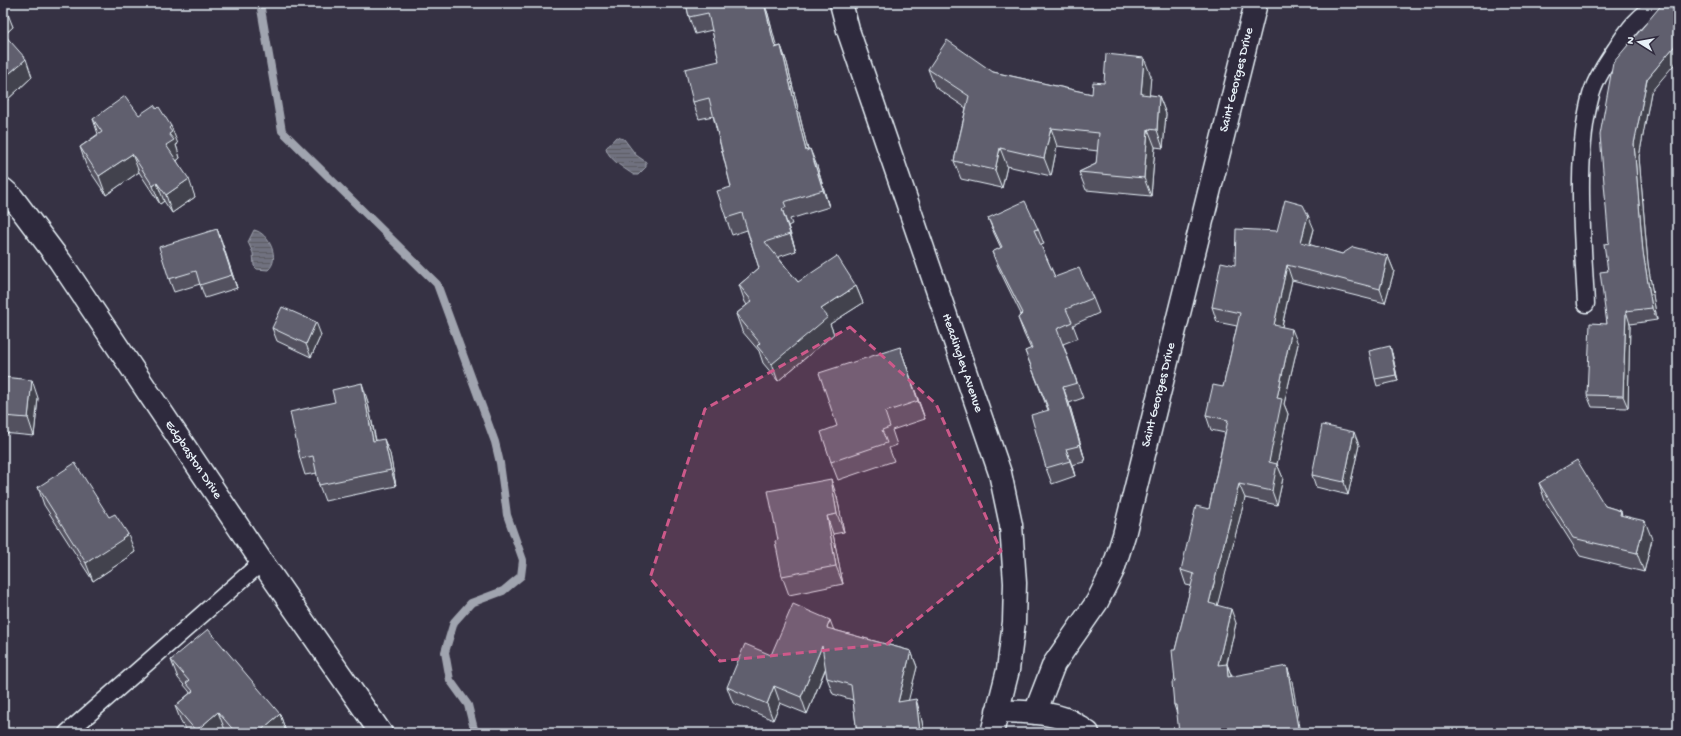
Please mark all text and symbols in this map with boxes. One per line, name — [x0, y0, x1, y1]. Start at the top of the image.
north arrow — [1619, 22, 1659, 62]
street label: Saint Georges Drive — [1217, 26, 1257, 134]
text: N — [1625, 36, 1638, 45]
street label: Headingley Avenue — [938, 312, 986, 415]
street label: Saint Georges Drive — [1139, 341, 1179, 449]
street label: Edgbaston Drive — [161, 418, 225, 502]

